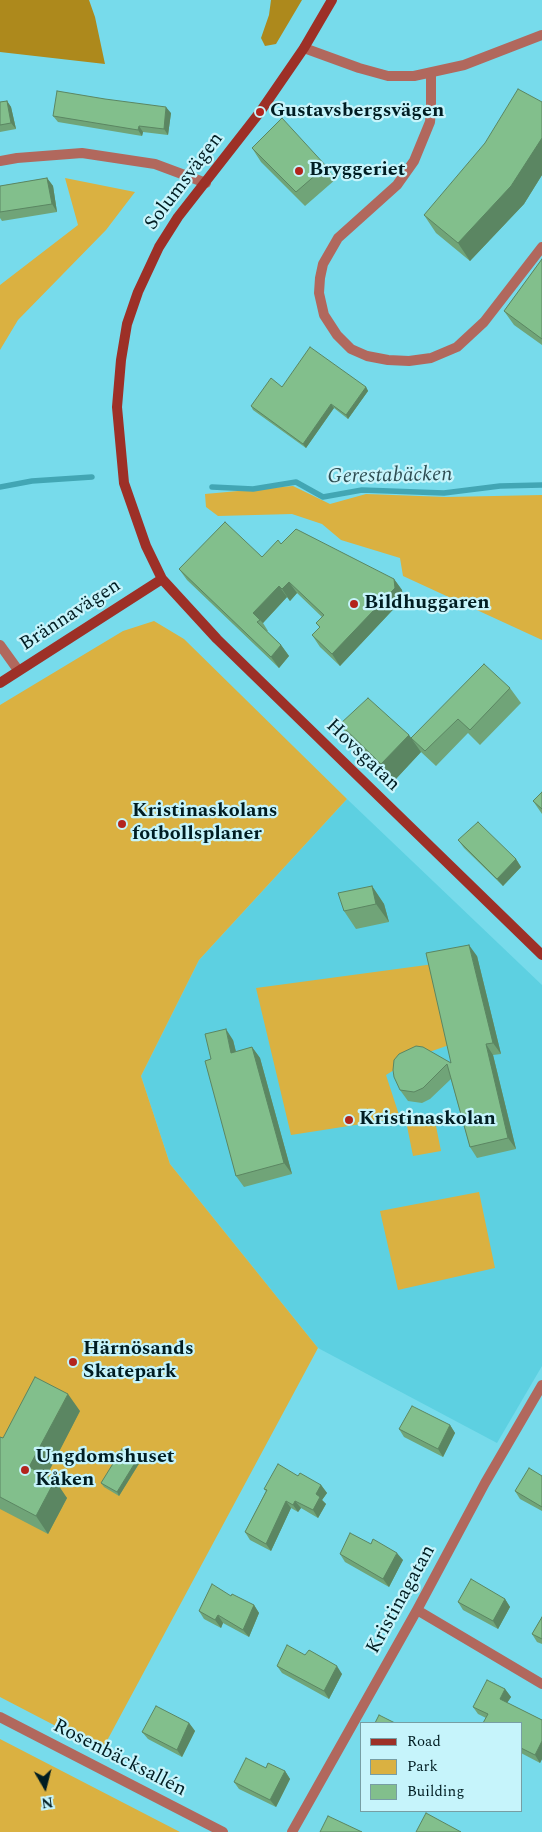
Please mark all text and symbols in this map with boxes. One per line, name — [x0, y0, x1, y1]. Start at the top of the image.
place label: Gustavsbergsvägen — [270, 100, 444, 124]
marker: Gustavsbergsvägen — [254, 106, 266, 118]
street label: Solumsvägen — [140, 128, 230, 236]
place label: Bryggeriet — [309, 159, 405, 183]
marker: Bryggeriet — [293, 165, 305, 177]
water label: Gerestabäcken — [327, 463, 453, 491]
street label: Brännavägen — [16, 575, 126, 657]
place label: Bildhuggaren — [364, 592, 490, 616]
marker: Bildhuggaren — [348, 598, 360, 610]
street label: Hovsgatan — [320, 715, 404, 797]
place label: Kristinaskolans fotbollsplaner — [132, 800, 278, 847]
marker: Kristinaskolans fotbollsplaner — [116, 818, 128, 830]
place label: Kristinaskolan — [359, 1108, 496, 1132]
marker: Kristinaskolan — [343, 1114, 355, 1126]
place label: Härnösands Skatepark — [83, 1338, 194, 1385]
marker: Härnösands Skatepark — [67, 1356, 79, 1368]
place label: Ungdomshuset Kåken — [35, 1446, 175, 1493]
marker: Ungdomshuset Kåken — [19, 1464, 31, 1476]
street label: Kristinagatan — [362, 1541, 442, 1659]
street label: Rosenbäcksallén — [48, 1715, 190, 1803]
legend — [360, 1722, 522, 1812]
text: Road — [407, 1730, 441, 1753]
text: Park — [407, 1755, 438, 1778]
north arrow — [20, 1762, 70, 1812]
text: Building — [407, 1780, 464, 1803]
text: N — [40, 1791, 54, 1814]

